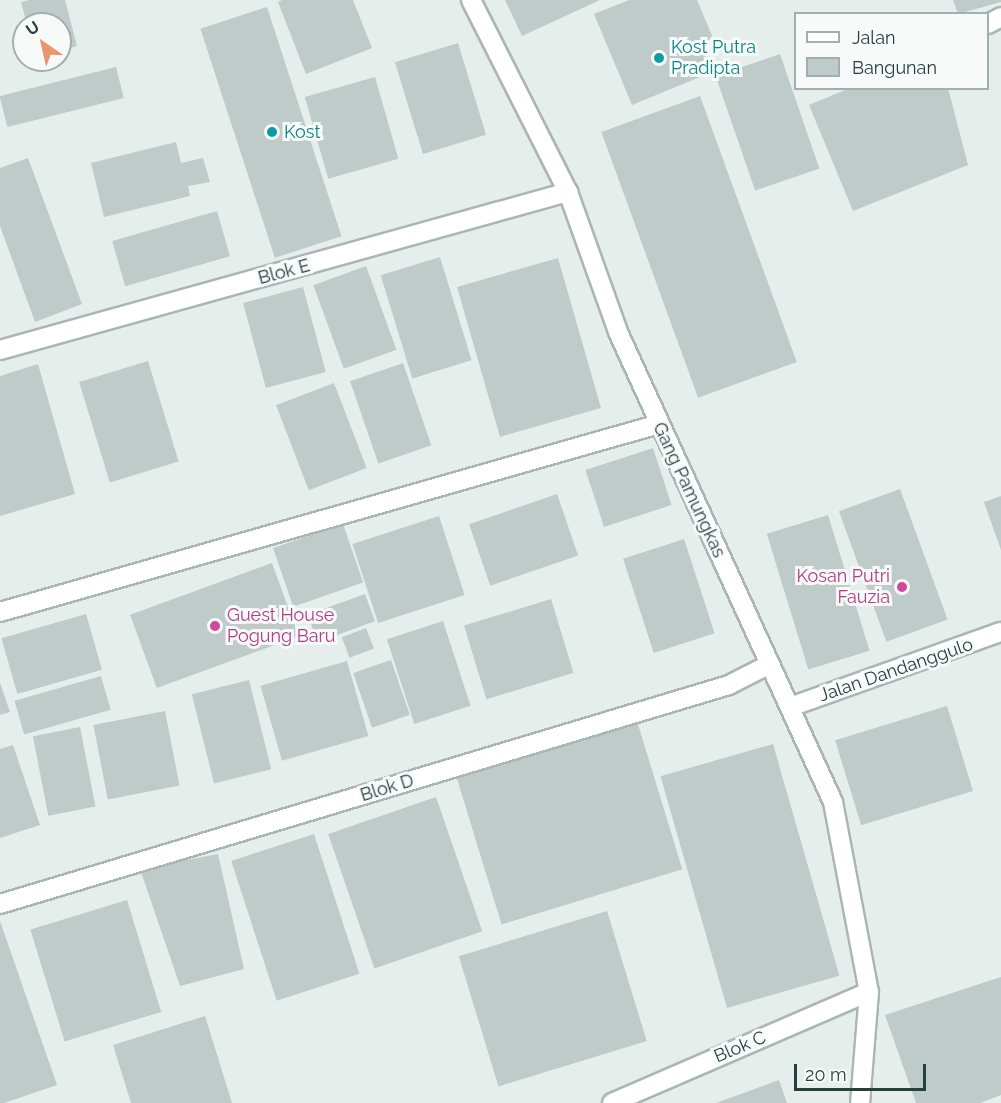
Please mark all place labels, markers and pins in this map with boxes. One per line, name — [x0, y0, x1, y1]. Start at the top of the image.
place label: Kost Putra Pradipta — [671, 37, 756, 80]
marker: Kost Putra Pradipta — [652, 51, 666, 65]
place label: Kost — [284, 121, 320, 143]
marker: Kost — [265, 125, 279, 139]
place label: Kosan Putri Fauzia — [797, 566, 890, 608]
marker: Kosan Putri Fauzia — [895, 580, 909, 594]
place label: Guest House Pogung Baru — [227, 605, 336, 648]
marker: Guest House Pogung Baru — [208, 619, 222, 633]

